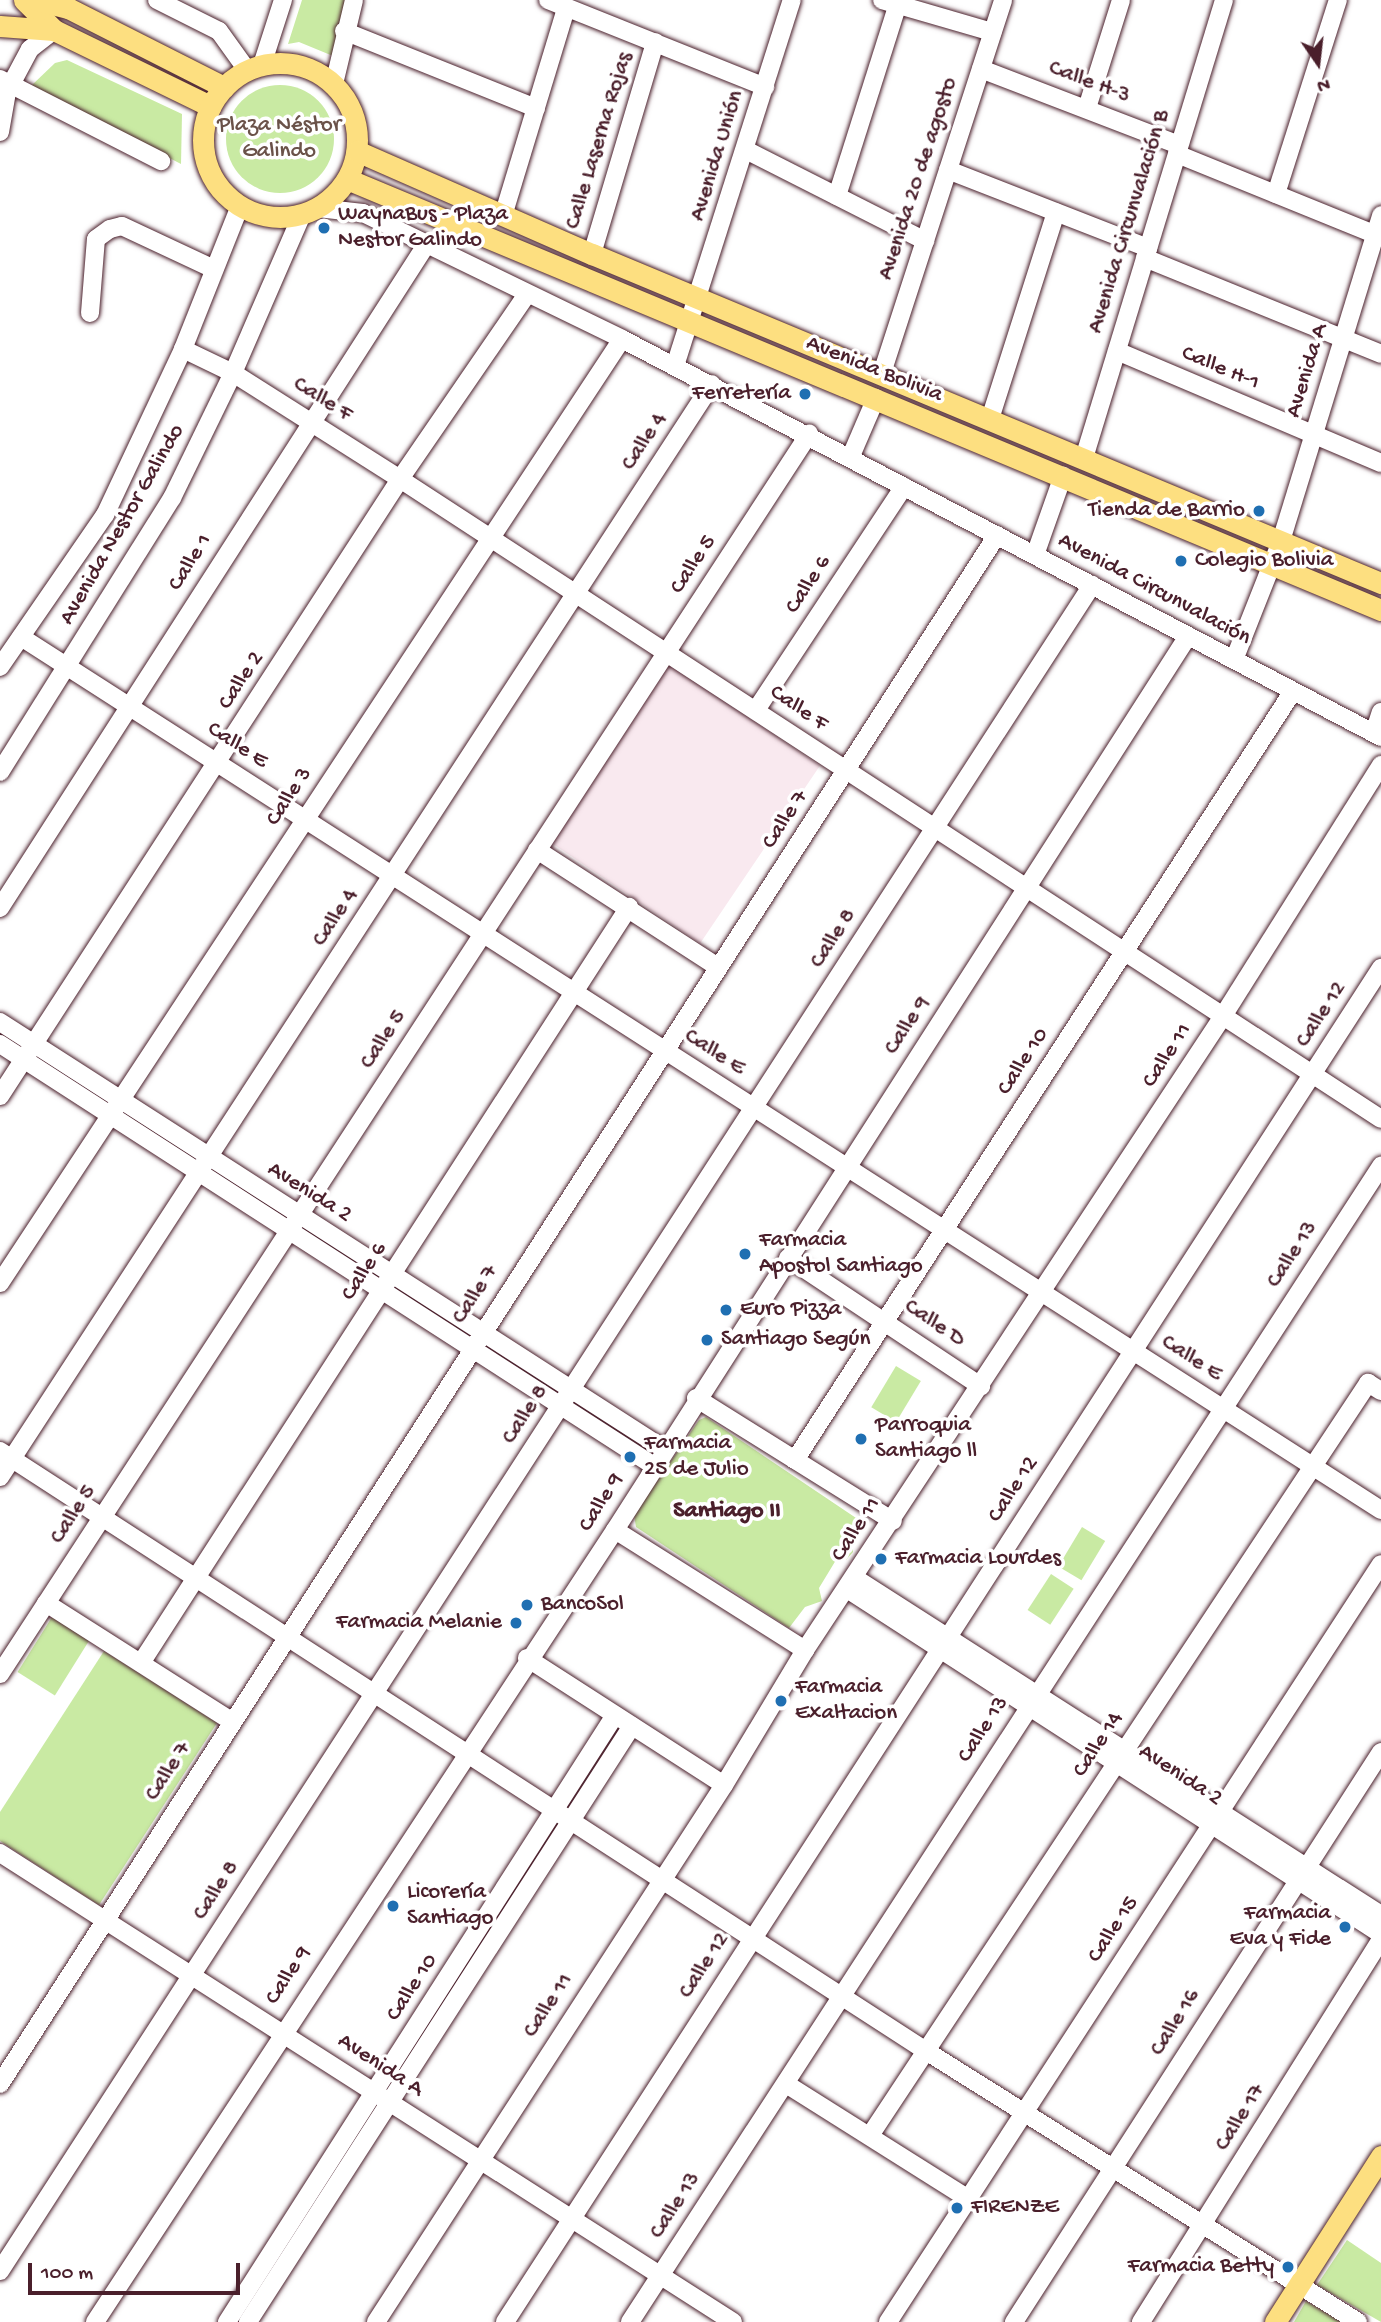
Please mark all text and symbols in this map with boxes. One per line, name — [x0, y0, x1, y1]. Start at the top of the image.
north arrow — [1283, 28, 1353, 98]
street label: Calle Laserna Rojas — [560, 49, 640, 233]
street label: Calle H-3 — [1044, 55, 1134, 111]
text: N — [1314, 71, 1332, 97]
street label: Avenida 20 de agosto — [873, 74, 965, 284]
street label: Avenida Unión — [685, 87, 751, 225]
street label: Avenida Circunvalación B — [1083, 107, 1177, 337]
park label: Plaza Néstor Galindo — [217, 112, 341, 166]
place label: WaynaBus - Plaza Nestor Galindo — [338, 201, 508, 255]
marker: WaynaBus - Plaza Nestor Galindo — [316, 220, 332, 236]
street label: Avenida A — [1281, 321, 1335, 421]
street label: Avenida Bolivia — [802, 330, 946, 410]
street label: Calle H-1 — [1177, 340, 1263, 398]
street label: Calle F — [287, 371, 357, 429]
place label: Ferretería — [692, 380, 791, 408]
marker: Ferretería — [797, 386, 813, 402]
street label: Calle 4 — [616, 408, 674, 476]
street label: Avenida Nestor Galindo — [54, 420, 192, 630]
place label: Tienda de Barrio — [1088, 497, 1245, 525]
marker: Tienda de Barrio — [1251, 503, 1267, 519]
street label: Avenida Circunvalación — [1053, 527, 1255, 653]
street label: Calle 1 — [163, 529, 219, 597]
street label: Calle 5 — [665, 530, 723, 600]
place label: Colegio Bolivia — [1195, 547, 1333, 575]
street label: Calle 6 — [780, 551, 838, 619]
marker: Colegio Bolivia — [1173, 553, 1189, 569]
street label: Calle 2 — [213, 647, 271, 715]
street label: Calle F — [764, 680, 832, 738]
street label: Calle E — [201, 716, 273, 776]
street label: Calle 3 — [261, 762, 319, 832]
street label: Calle 7 — [757, 785, 815, 855]
street label: Calle 4 — [307, 884, 365, 952]
street label: Calle 8 — [805, 904, 863, 974]
street label: Calle 12 — [1290, 977, 1354, 1053]
street label: Calle 9 — [879, 992, 937, 1060]
street label: Calle 5 — [355, 1005, 413, 1075]
street label: Calle 11 — [1137, 1019, 1199, 1093]
street label: Calle E — [678, 1023, 750, 1083]
street label: Calle 10 — [992, 1023, 1056, 1101]
street label: Avenida 2 — [262, 1156, 356, 1230]
street label: Calle 13 — [1261, 1216, 1325, 1294]
place label: Farmacia Apostol Santiago — [759, 1227, 923, 1281]
street label: Calle 6 — [336, 1238, 394, 1306]
marker: Farmacia Apostol Santiago — [737, 1246, 753, 1262]
street label: Calle 7 — [447, 1260, 505, 1330]
street label: Calle D — [898, 1294, 970, 1354]
place label: Euro Pizza — [740, 1296, 841, 1324]
marker: Euro Pizza — [718, 1302, 734, 1318]
place label: Santiago Según — [721, 1326, 870, 1354]
street label: Calle E — [1155, 1329, 1227, 1389]
marker: Santiago Según — [699, 1332, 715, 1348]
street label: Calle 8 — [497, 1380, 555, 1450]
place label: Parroquia Santiago ll — [875, 1412, 977, 1466]
place label: Farmacia 25 de Julio — [644, 1430, 749, 1484]
marker: Parroquia Santiago ll — [853, 1431, 869, 1447]
marker: Farmacia 25 de Julio — [622, 1449, 638, 1465]
street label: Calle 12 — [982, 1452, 1046, 1528]
street label: Calle 9 — [573, 1468, 631, 1538]
street label: Calle 5 — [45, 1480, 103, 1550]
street label: Calle 11 — [826, 1493, 888, 1567]
district label: Santiago II — [673, 1498, 781, 1526]
place label: Farmacia Lourdes — [895, 1545, 1061, 1573]
marker: Farmacia Lourdes — [873, 1551, 889, 1567]
place label: BancoSol — [541, 1591, 624, 1619]
marker: BancoSol — [519, 1597, 535, 1613]
place label: Farmacia Melanie — [336, 1609, 502, 1637]
marker: Farmacia Melanie — [508, 1615, 524, 1631]
place label: Farmacia Exaltacion — [795, 1674, 897, 1728]
street label: Calle 13 — [952, 1691, 1016, 1769]
marker: Farmacia Exaltacion — [773, 1693, 789, 1709]
street label: Calle 14 — [1068, 1707, 1130, 1783]
street label: Calle 7 — [140, 1737, 198, 1807]
street label: Avenida 2 — [1133, 1739, 1227, 1813]
street label: Calle 8 — [188, 1856, 246, 1926]
place label: Licorería Santiago — [407, 1879, 494, 1933]
street label: Calle 15 — [1082, 1891, 1146, 1969]
marker: Licorería Santiago — [385, 1898, 401, 1914]
place label: Farmacia Eva y Fide — [1229, 1900, 1331, 1954]
marker: Farmacia Eva y Fide — [1337, 1919, 1353, 1935]
street label: Calle 12 — [673, 1928, 737, 2004]
street label: Calle 9 — [260, 1942, 318, 2010]
street label: Calle 10 — [381, 1949, 445, 2027]
street label: Calle 11 — [518, 1969, 580, 2043]
street label: Calle 16 — [1145, 1984, 1207, 2062]
street label: Avenida A — [332, 2028, 428, 2104]
street label: Calle 17 — [1210, 2079, 1272, 2157]
street label: Calle 13 — [644, 2167, 708, 2245]
place label: FIRENZE — [971, 2194, 1059, 2222]
marker: FIRENZE — [949, 2200, 965, 2216]
scale bar — [32, 2248, 243, 2292]
place label: Farmacia Betty — [1127, 2253, 1274, 2281]
marker: Farmacia Betty — [1280, 2259, 1296, 2275]
text: 100 m — [41, 2262, 93, 2287]

